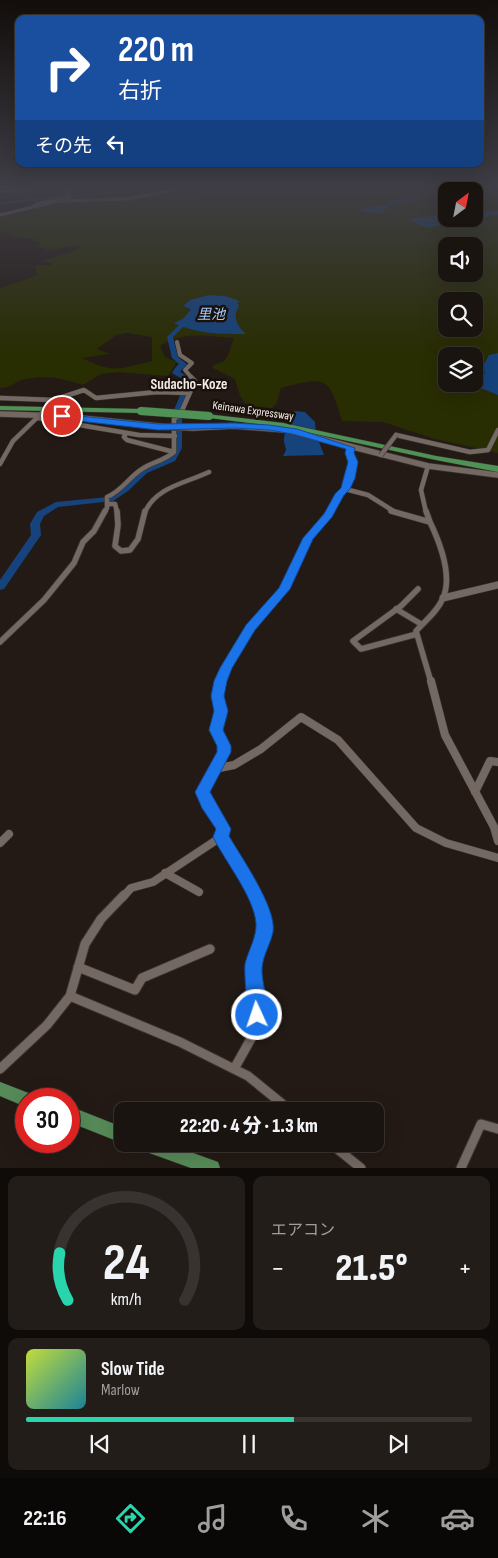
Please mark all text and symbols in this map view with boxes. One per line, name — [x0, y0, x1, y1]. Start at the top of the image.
text: 220 m — [118, 29, 194, 72]
icon: right — [35, 35, 100, 100]
text: 右折 — [118, 78, 162, 105]
icon: left — [102, 130, 130, 158]
text: その先 — [35, 135, 92, 158]
north arrow — [438, 182, 482, 228]
map controls — [438, 182, 483, 392]
button: sound — [438, 237, 483, 282]
button: search — [438, 292, 483, 337]
water label: 里池 — [197, 306, 227, 323]
button: layers — [438, 347, 483, 392]
district label: Sudacho-Koze — [151, 375, 227, 394]
pin — [41, 395, 83, 437]
street label: Keinawa Expressway — [211, 398, 295, 424]
icon: arrive — [48, 402, 76, 430]
position arrow — [230, 988, 282, 1040]
speed limit sign: 30 — [15, 1088, 80, 1153]
text: 22:20 · 4 分 · 1.3 km — [180, 1115, 318, 1138]
text: エアコン — [271, 1221, 335, 1240]
text: 24 — [103, 1232, 150, 1295]
text: 21.5° — [335, 1246, 408, 1291]
text: − — [271, 1252, 285, 1285]
text: + — [458, 1252, 472, 1285]
text: km/h — [111, 1289, 142, 1310]
text: Slow Tide — [101, 1358, 165, 1381]
text: Marlow — [101, 1381, 140, 1400]
icon: previous — [86, 1430, 114, 1458]
icon: pause — [235, 1430, 263, 1458]
icon: next — [384, 1430, 412, 1458]
icon: directions — [113, 1501, 148, 1536]
icon: music — [195, 1501, 230, 1536]
icon: phone — [276, 1501, 311, 1536]
icon: climate — [358, 1501, 393, 1536]
icon: car — [440, 1501, 475, 1536]
text: 22:16 — [23, 1505, 67, 1532]

